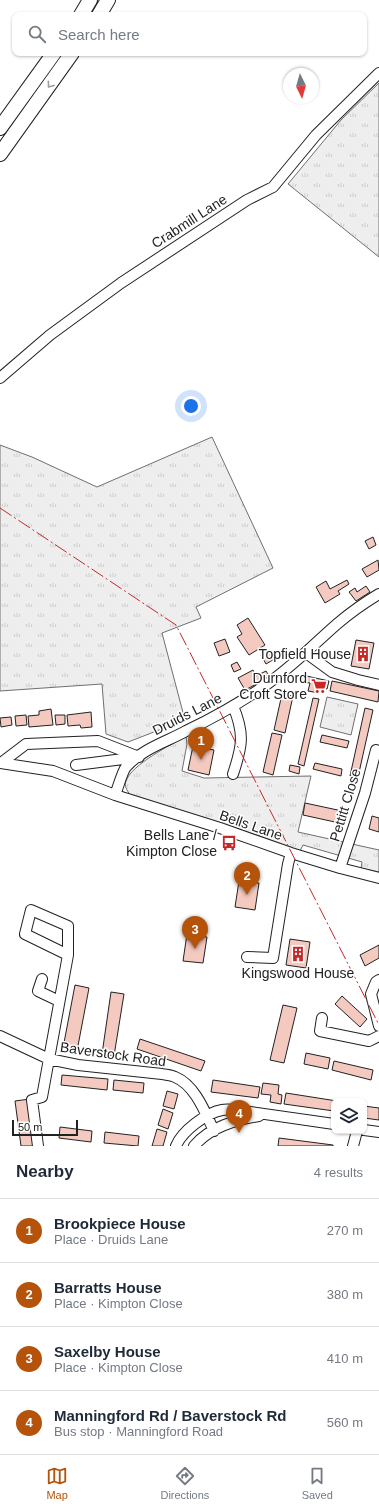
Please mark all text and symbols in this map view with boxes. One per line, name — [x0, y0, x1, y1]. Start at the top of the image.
search box — [12, 12, 367, 56]
icon: search — [26, 23, 48, 45]
text: Search here — [58, 26, 140, 43]
north arrow — [283, 68, 319, 104]
one-way arrow — [48, 80, 55, 87]
street label: Crabmill Lane — [148, 191, 230, 251]
your location — [181, 396, 201, 416]
building icon: Topfield House — [354, 645, 372, 663]
place label: Topfield House — [258, 646, 351, 662]
place label: Durnford Croft Store — [239, 670, 307, 702]
supermarket icon: Durnford Croft Store — [310, 677, 328, 695]
street label: Druids Lane — [150, 690, 224, 738]
pin: 1 — [188, 727, 214, 760]
street label: Pettitt Close — [326, 766, 364, 843]
street label: Bells Lane — [217, 807, 285, 843]
place label: Bells Lane / Kimpton Close — [126, 827, 217, 859]
bus stop icon: Bells Lane / Kimpton Close — [220, 834, 238, 852]
pin: 2 — [234, 862, 260, 895]
pin: 3 — [182, 916, 208, 949]
building icon: Kingswood House — [289, 945, 307, 963]
place label: Kingswood House — [242, 965, 355, 981]
street label: Baverstock Road — [59, 1039, 167, 1069]
map controls — [331, 1098, 367, 1134]
button: layers — [331, 1098, 367, 1134]
pin: 4 — [226, 1100, 252, 1133]
scale bar — [12, 1118, 78, 1137]
text: 50 m — [18, 1121, 42, 1133]
text: Nearby — [16, 1162, 74, 1181]
text: 4 results — [314, 1165, 363, 1180]
text: Brookpiece House — [54, 1215, 186, 1232]
text: 1 — [25, 1223, 33, 1238]
text: 270 m — [327, 1223, 363, 1238]
text: Place · Druids Lane — [54, 1232, 168, 1247]
text: Barratts House — [54, 1279, 162, 1296]
text: 2 — [25, 1287, 33, 1302]
text: 380 m — [327, 1287, 363, 1302]
text: Place · Kimpton Close — [54, 1296, 183, 1311]
text: Saxelby House — [54, 1343, 161, 1360]
text: 3 — [25, 1351, 33, 1366]
text: 410 m — [327, 1351, 363, 1366]
text: Place · Kimpton Close — [54, 1360, 183, 1375]
text: Manningford Rd / Baverstock Rd — [54, 1407, 287, 1424]
text: 4 — [25, 1415, 33, 1430]
text: 560 m — [327, 1415, 363, 1430]
text: Bus stop · Manningford Road — [54, 1424, 223, 1439]
tab: Map — [46, 1465, 68, 1501]
tab: Directions — [160, 1465, 209, 1501]
tab: Saved — [302, 1465, 333, 1501]

